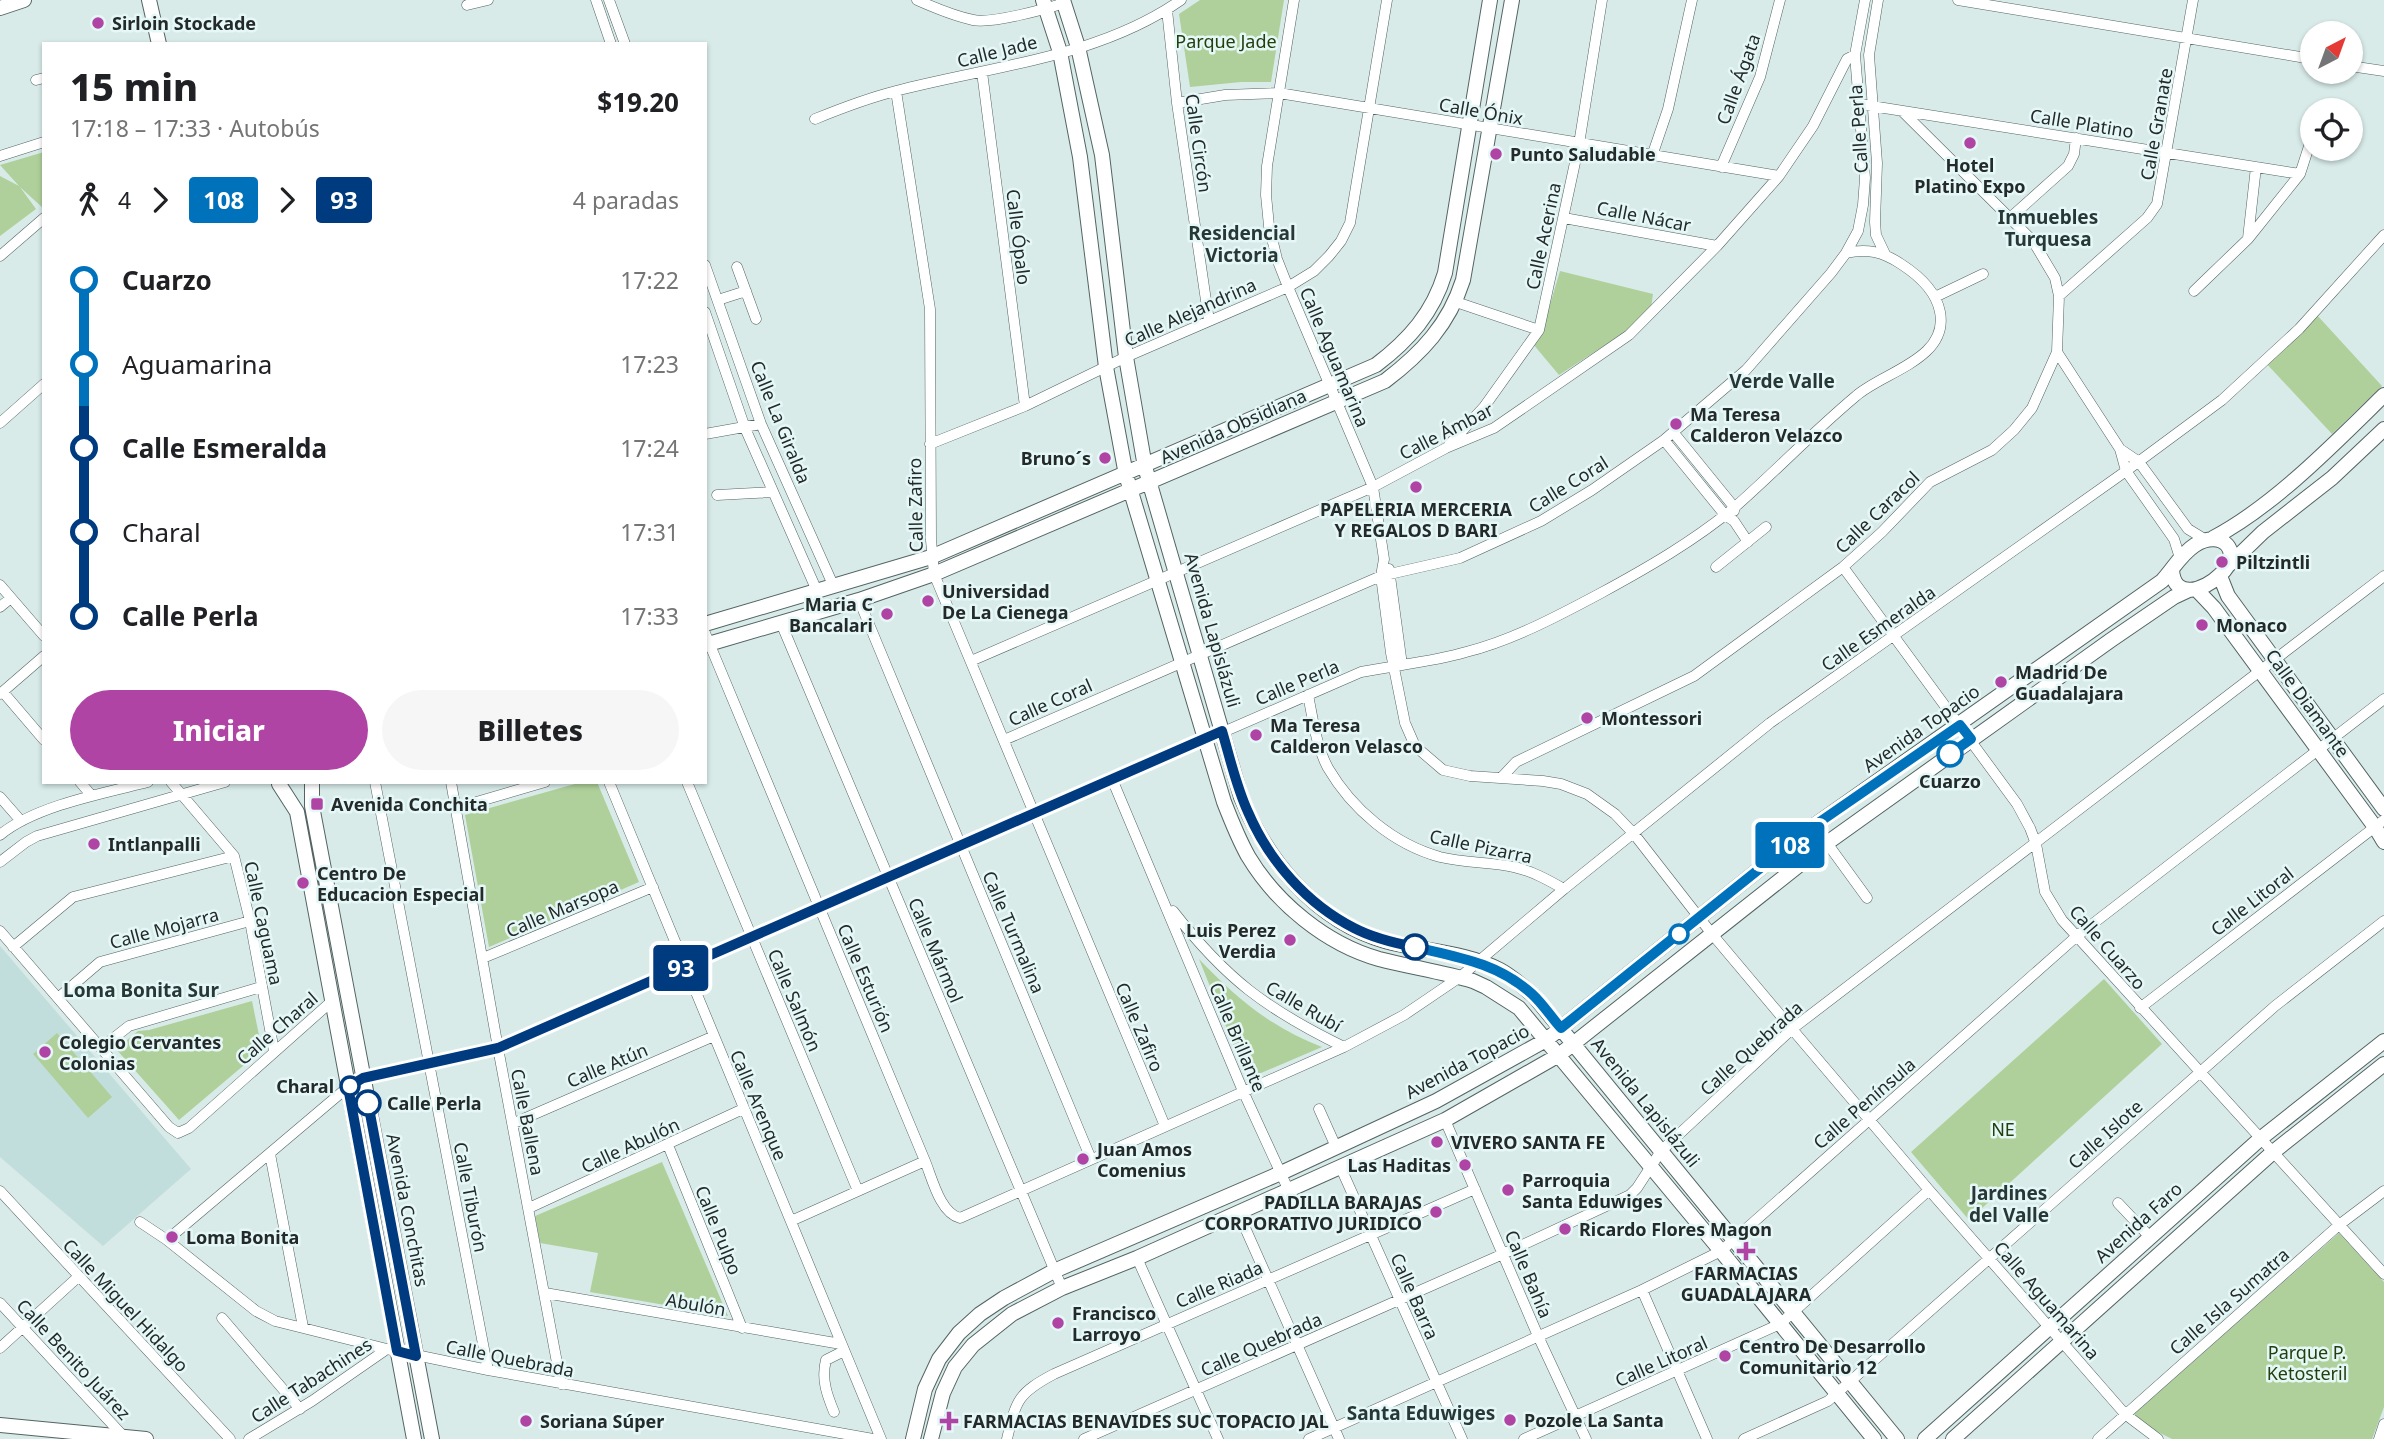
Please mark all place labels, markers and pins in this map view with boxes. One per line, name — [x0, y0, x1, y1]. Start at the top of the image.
place label: Sirloin Stockade — [112, 11, 256, 35]
marker: Sirloin Stockade — [90, 15, 106, 31]
marker: Hotel Platino Expo — [1962, 135, 1978, 151]
place label: Punto Saludable — [1510, 142, 1656, 166]
marker: Punto Saludable — [1488, 146, 1504, 162]
place label: Hotel Platino Expo — [1914, 153, 2026, 198]
place label: Ma Teresa Calderon Velazco — [1690, 402, 1843, 447]
marker: Ma Teresa Calderon Velazco — [1668, 416, 1684, 432]
place label: Bruno´s — [1021, 446, 1091, 470]
marker: Bruno´s — [1097, 450, 1113, 466]
marker: PAPELERIA MERCERIA Y REGALOS D BARI — [1408, 479, 1424, 495]
place label: PAPELERIA MERCERIA Y REGALOS D BARI — [1320, 497, 1512, 542]
place label: Piltzintli — [2236, 550, 2310, 574]
marker: Piltzintli — [2214, 554, 2230, 570]
place label: Universidad De La Cienega — [942, 579, 1068, 624]
place label: Maria C Bancalari — [789, 592, 873, 637]
marker: Universidad De La Cienega — [920, 593, 936, 609]
marker: Maria C Bancalari — [879, 606, 895, 622]
place label: Monaco — [2216, 613, 2287, 637]
marker: Monaco — [2194, 617, 2210, 633]
place label: Madrid De Guadalajara — [2015, 660, 2123, 705]
marker: Madrid De Guadalajara — [1993, 674, 2009, 690]
place label: Montessori — [1601, 706, 1702, 730]
marker: Montessori — [1579, 710, 1595, 726]
place label: Ma Teresa Calderon Velasco — [1270, 713, 1423, 758]
marker: Ma Teresa Calderon Velasco — [1248, 727, 1264, 743]
marker: Cuarzo — [1937, 741, 1963, 767]
place label: Cuarzo — [1919, 769, 1981, 793]
place label: Avenida Conchita — [331, 792, 488, 816]
marker: Avenida Conchita — [309, 796, 325, 812]
place label: Intlanpalli — [108, 832, 201, 856]
marker: Intlanpalli — [86, 836, 102, 852]
place label: Centro De Educacion Especial — [317, 861, 485, 906]
marker: Centro De Educacion Especial — [295, 875, 311, 891]
place label: Luis Perez Verdia — [1186, 918, 1276, 963]
unlabelled marker — [1669, 924, 1689, 944]
marker: Luis Perez Verdia — [1282, 932, 1298, 948]
unlabelled marker — [1402, 934, 1428, 960]
place label: Colegio Cervantes Colonias — [59, 1030, 221, 1075]
marker: Colegio Cervantes Colonias — [37, 1044, 53, 1060]
place label: Charal — [276, 1074, 334, 1098]
marker: Charal — [340, 1076, 360, 1096]
marker: Calle Perla — [355, 1090, 381, 1116]
place label: Calle Perla — [387, 1091, 482, 1115]
place label: VIVERO SANTA FE — [1451, 1130, 1605, 1154]
marker: VIVERO SANTA FE — [1429, 1134, 1445, 1150]
place label: Juan Amos Comenius — [1095, 1137, 1192, 1182]
marker: Juan Amos Comenius — [1075, 1151, 1091, 1167]
place label: Las Haditas — [1348, 1153, 1451, 1177]
marker: Las Haditas — [1457, 1157, 1473, 1173]
place label: Parroquia Santa Eduwiges — [1522, 1168, 1663, 1213]
marker: Parroquia Santa Eduwiges — [1500, 1182, 1516, 1198]
place label: PADILLA BARAJAS CORPORATIVO JURIDICO — [1205, 1190, 1422, 1235]
marker: PADILLA BARAJAS CORPORATIVO JURIDICO — [1428, 1204, 1444, 1220]
place label: Ricardo Flores Magon — [1579, 1217, 1772, 1241]
marker: Ricardo Flores Magon — [1557, 1221, 1573, 1237]
place label: Loma Bonita — [186, 1225, 299, 1249]
marker: Loma Bonita — [164, 1229, 180, 1245]
marker: FARMACIAS GUADALAJARA — [1738, 1243, 1754, 1259]
place label: FARMACIAS GUADALAJARA — [1681, 1261, 1812, 1306]
place label: Francisco Larroyo — [1072, 1301, 1156, 1346]
marker: Francisco Larroyo — [1050, 1315, 1066, 1331]
place label: Centro De Desarrollo Comunitario 12 — [1739, 1334, 1926, 1379]
marker: Centro De Desarrollo Comunitario 12 — [1717, 1348, 1733, 1364]
place label: Pozole La Santa — [1524, 1408, 1664, 1432]
place label: Soriana Súper — [540, 1409, 664, 1433]
place label: FARMACIAS BENAVIDES SUC TOPACIO JAL — [963, 1409, 1329, 1433]
marker: Pozole La Santa — [1502, 1412, 1518, 1428]
marker: Soriana Súper — [518, 1413, 534, 1429]
marker: FARMACIAS BENAVIDES SUC TOPACIO JAL — [941, 1413, 957, 1429]

